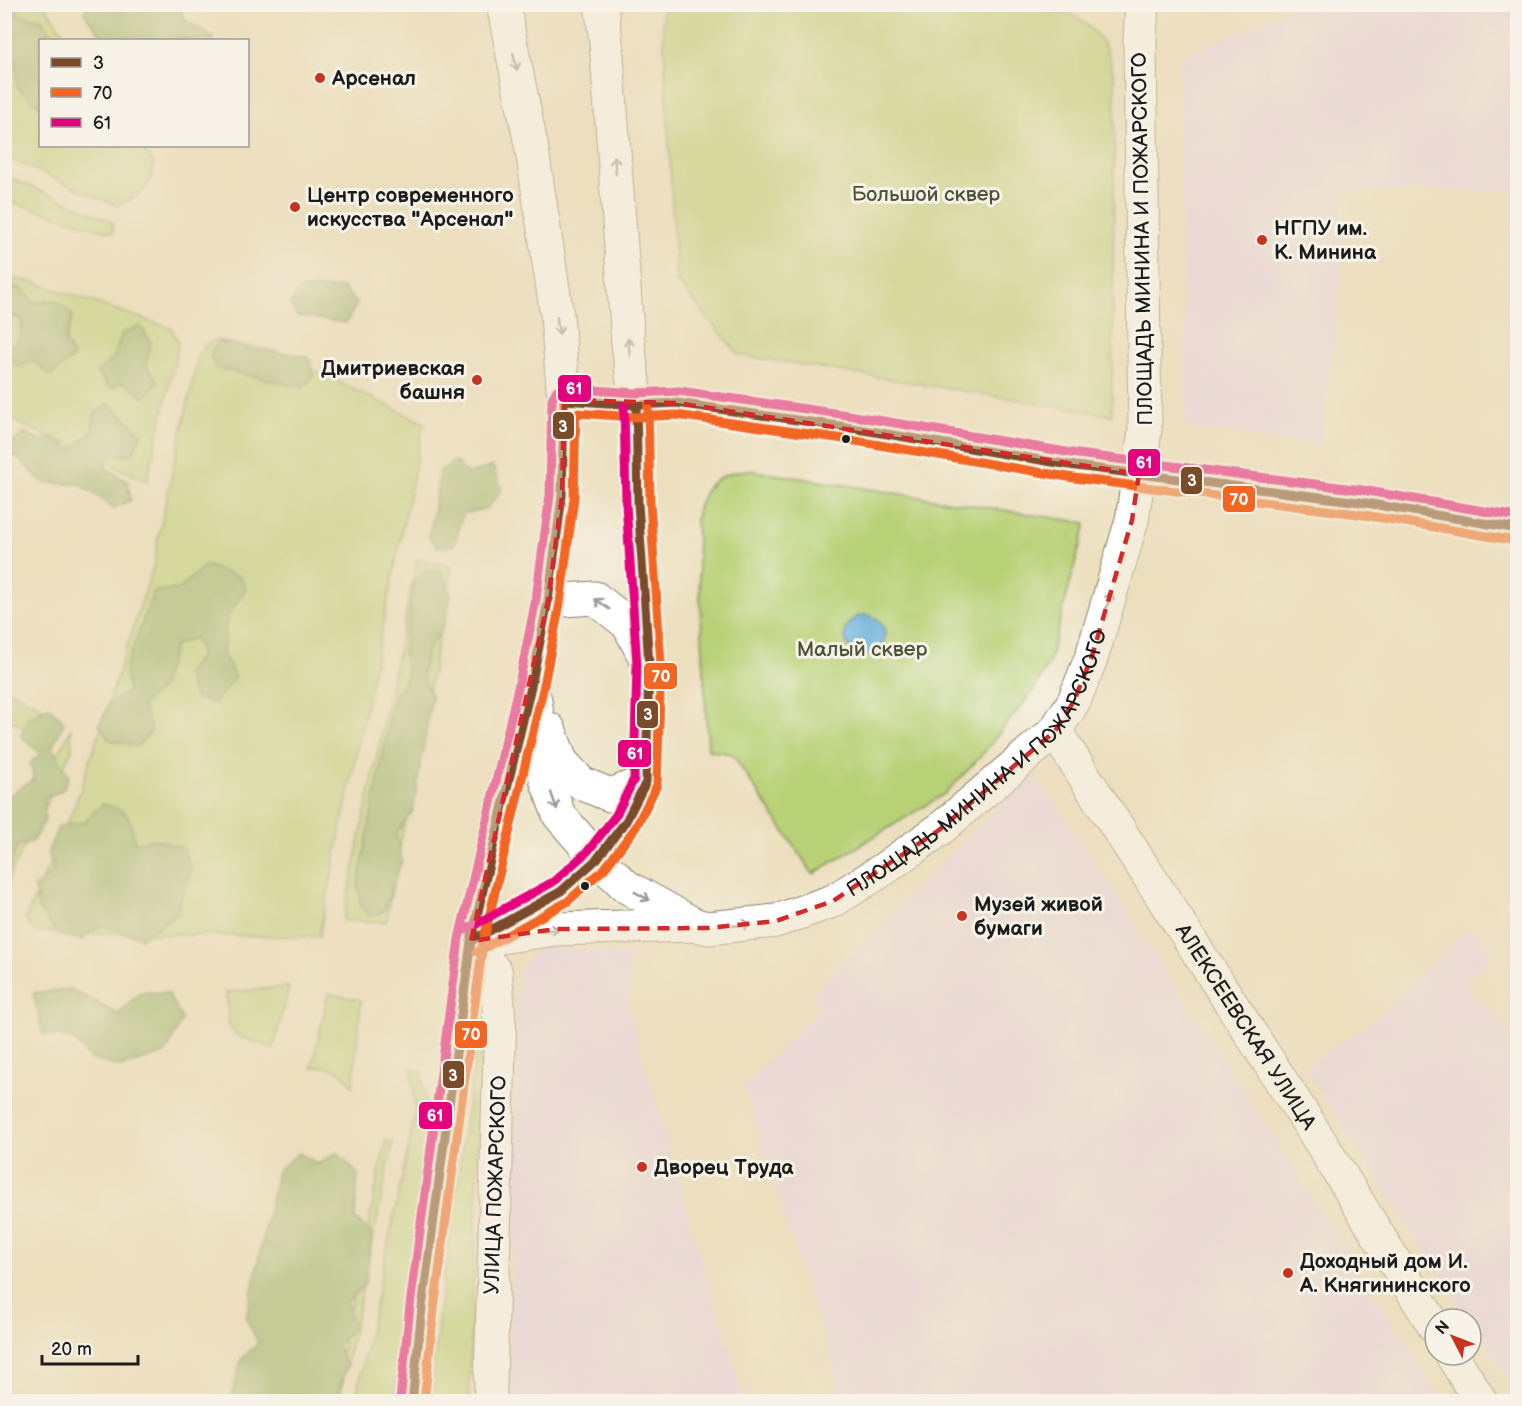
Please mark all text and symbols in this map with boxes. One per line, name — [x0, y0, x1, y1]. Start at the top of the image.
legend — [39, 39, 249, 147]
one-way arrow — [510, 52, 521, 71]
street label: ПЛОЩАДЬ МИНИНА И ПОЖАРСКОГО — [1127, 52, 1158, 426]
text: 3 — [93, 53, 104, 74]
place label: Арсенал — [331, 66, 416, 91]
marker: Арсенал — [313, 71, 327, 85]
text: 70 — [93, 83, 112, 104]
text: 61 — [93, 113, 111, 134]
one-way arrow — [609, 156, 620, 176]
park label: Большой сквер — [852, 182, 1000, 207]
place label: Центр современного искусства "Арсенал" — [307, 183, 514, 232]
marker: Центр современного искусства "Арсенал" — [288, 200, 302, 214]
place label: НГПУ им. К. Минина — [1274, 216, 1377, 265]
marker: НГПУ им. К. Минина — [1255, 233, 1269, 247]
one-way arrow — [553, 316, 564, 336]
one-way arrow — [623, 337, 634, 357]
place label: Дмитриевская башня — [321, 356, 465, 405]
marker: Дмитриевская башня — [470, 373, 484, 387]
line badge: 61 — [557, 374, 592, 403]
text: 61 — [566, 380, 582, 399]
line badge: 3 — [552, 411, 575, 440]
text: 3 — [558, 418, 568, 437]
unlabelled marker — [840, 433, 852, 445]
line badge: 61 — [1127, 448, 1161, 477]
text: 61 — [1136, 454, 1152, 473]
line badge: 3 — [1180, 466, 1203, 495]
text: 3 — [1187, 472, 1197, 491]
line badge: 70 — [1222, 485, 1256, 513]
text: 70 — [1230, 491, 1248, 510]
one-way arrow — [1104, 591, 1115, 610]
one-way arrow — [594, 598, 610, 610]
street label: ПЛОЩАДЬ МИНИНА И ПОЖАРСКОГО — [842, 626, 1112, 902]
park label: Малый сквер — [797, 637, 927, 662]
line badge: 70 — [643, 662, 678, 690]
text: 70 — [652, 668, 670, 687]
line badge: 3 — [636, 700, 659, 729]
text: 3 — [643, 706, 653, 725]
line badge: 61 — [617, 739, 652, 768]
text: 61 — [627, 745, 643, 764]
one-way arrow — [549, 791, 560, 810]
unlabelled marker — [579, 880, 591, 892]
one-way arrow — [633, 890, 650, 902]
place label: Музей живой бумаги — [974, 892, 1103, 941]
marker: Музей живой бумаги — [955, 909, 969, 923]
street label: АЛЕКСЕЕВСКАЯ УЛИЦА — [1169, 918, 1322, 1135]
one-way arrow — [732, 919, 751, 930]
one-way arrow — [540, 924, 559, 935]
line badge: 70 — [454, 1020, 488, 1049]
text: 70 — [462, 1026, 480, 1045]
line badge: 3 — [442, 1060, 465, 1089]
text: 3 — [448, 1067, 458, 1086]
street label: УЛИЦА ПОЖАРСКОГО — [479, 1075, 512, 1295]
line badge: 61 — [418, 1101, 453, 1130]
text: 61 — [427, 1107, 443, 1126]
place label: Дворец Труда — [654, 1155, 794, 1180]
marker: Дворец Труда — [635, 1160, 649, 1174]
place label: Доходный дом И. А. Княгининского — [1299, 1249, 1471, 1298]
marker: Доходный дом И. А. Княгининского — [1281, 1266, 1295, 1280]
north arrow — [1423, 1307, 1483, 1367]
text: N — [1432, 1317, 1454, 1339]
scale bar — [42, 1328, 138, 1366]
text: 20 m — [51, 1339, 92, 1360]

